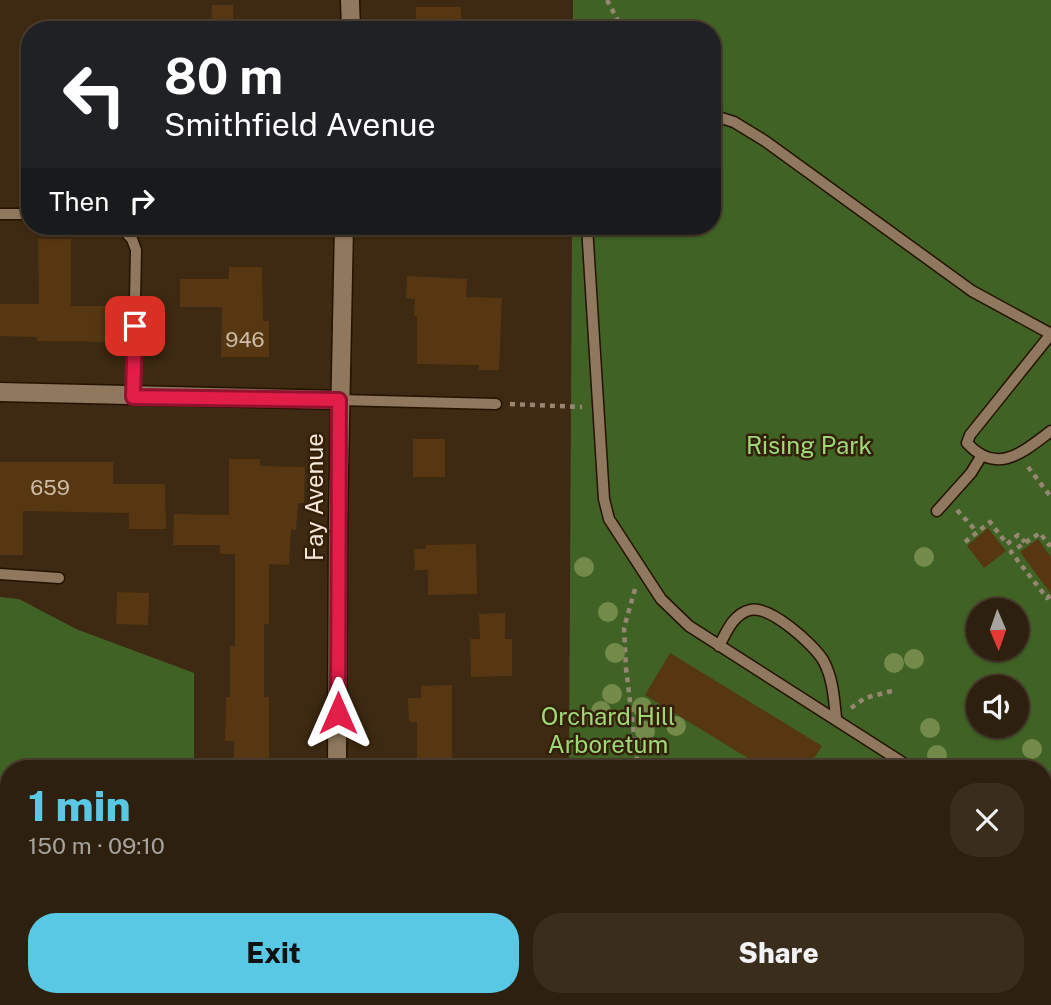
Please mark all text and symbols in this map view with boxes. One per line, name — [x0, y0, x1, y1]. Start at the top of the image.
text: 80 m — [164, 47, 283, 105]
icon: left — [49, 49, 140, 140]
text: Smithfield Avenue — [164, 106, 436, 143]
icon: right — [123, 182, 161, 220]
text: Then — [49, 186, 109, 217]
pin — [105, 296, 165, 356]
icon: arrive — [116, 307, 154, 345]
house number: 946 — [225, 327, 265, 352]
park label: Rising Park — [746, 431, 872, 459]
street label: Fay Avenue — [300, 433, 328, 561]
house number: 659 — [30, 475, 70, 500]
north arrow — [966, 598, 1029, 662]
map controls — [966, 598, 1029, 738]
button: sound — [966, 675, 1029, 738]
position arrow — [301, 676, 375, 750]
park label: Orchard Hill Arboretum — [541, 702, 675, 758]
text: 1 min — [28, 781, 131, 830]
button: close — [950, 783, 1024, 857]
text: 150 m · 09:10 — [28, 832, 165, 859]
button: Exit — [28, 913, 519, 993]
button: Share — [533, 913, 1024, 993]

